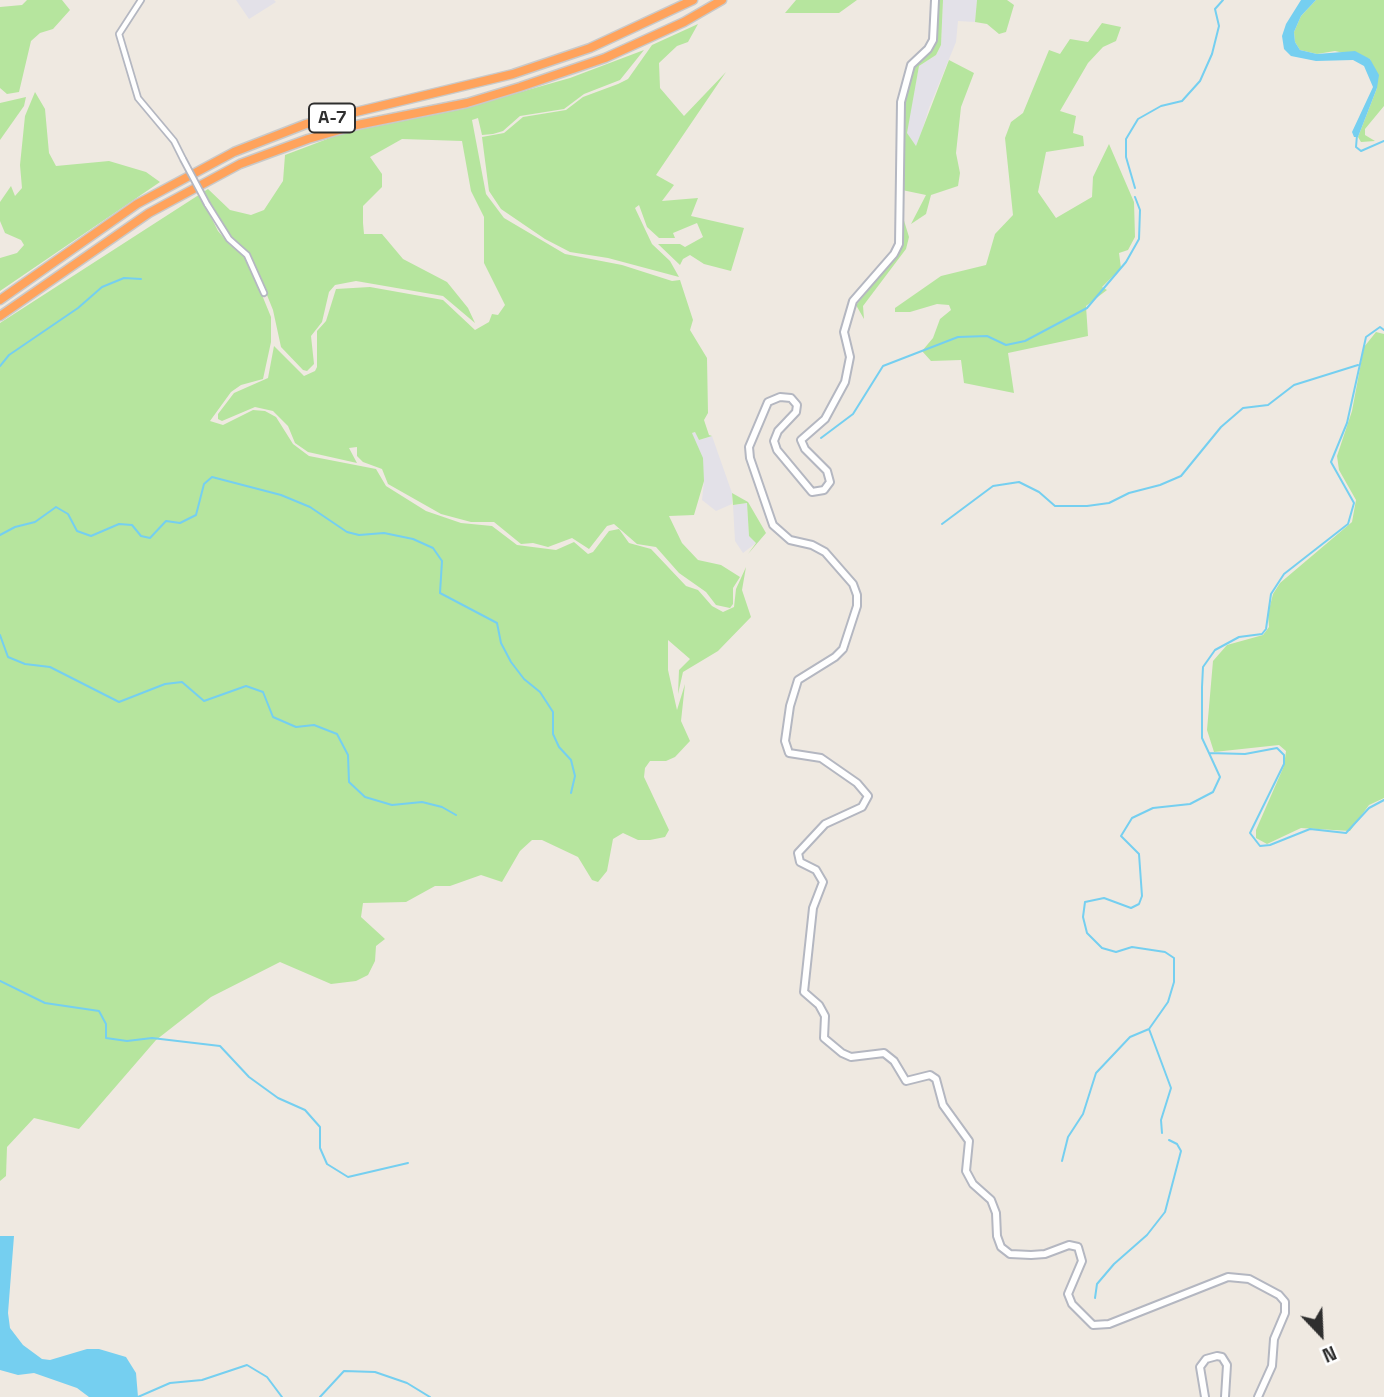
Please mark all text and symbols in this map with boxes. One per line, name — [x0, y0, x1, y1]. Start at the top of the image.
road number: A-7 — [309, 104, 355, 132]
north arrow — [1286, 1299, 1356, 1369]
text: N — [1319, 1340, 1340, 1368]

